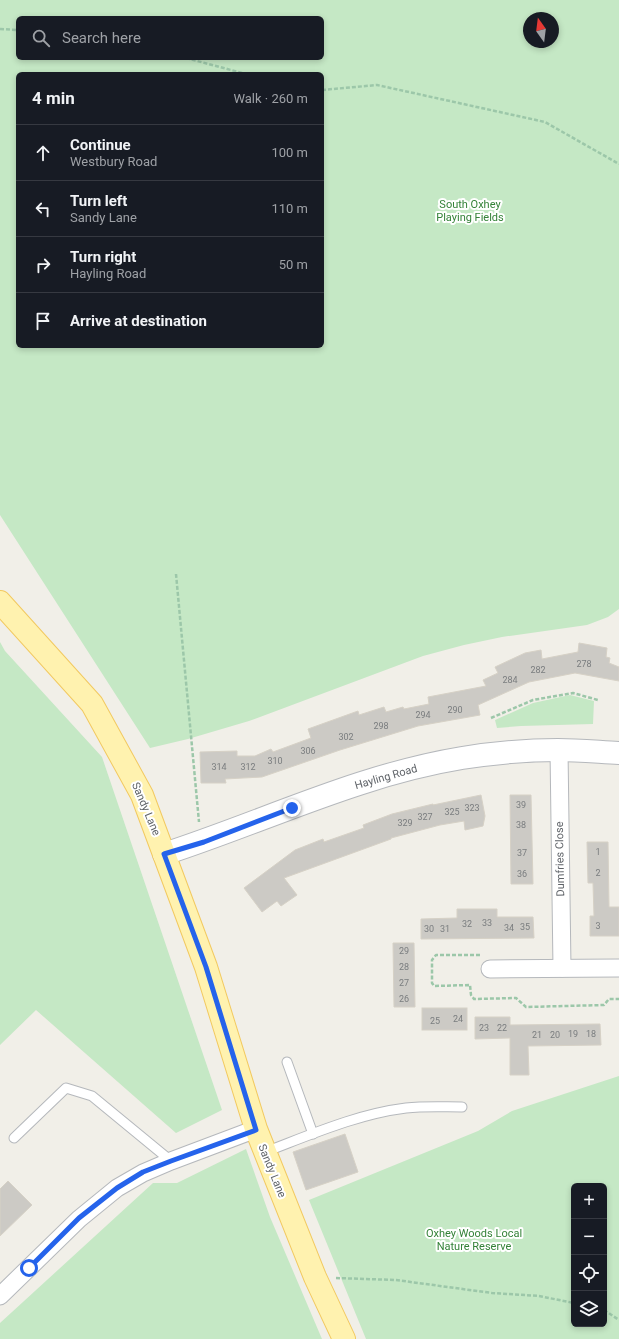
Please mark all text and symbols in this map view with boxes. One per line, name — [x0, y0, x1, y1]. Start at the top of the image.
north arrow — [523, 12, 559, 48]
search box — [16, 16, 324, 60]
icon: search — [30, 27, 52, 49]
text: Search here — [62, 29, 141, 47]
text: 4 min — [32, 88, 75, 108]
text: Walk · 260 m — [233, 91, 308, 106]
text: Continue — [70, 136, 131, 154]
icon: ahead — [32, 142, 54, 164]
text: 100 m — [271, 145, 308, 160]
text: Westbury Road — [70, 154, 157, 169]
text: Turn left — [70, 192, 127, 210]
icon: left — [32, 198, 54, 220]
park label: South Oxhey Playing Fields — [436, 198, 504, 224]
text: 110 m — [271, 201, 308, 216]
text: Sandy Lane — [70, 210, 137, 225]
text: Turn right — [70, 248, 136, 266]
icon: right — [32, 254, 54, 276]
text: 50 m — [279, 257, 308, 272]
text: Hayling Road — [70, 266, 146, 281]
icon: arrive — [32, 310, 54, 332]
text: Arrive at destination — [70, 312, 207, 330]
house number: 278 — [576, 659, 592, 669]
house number: 282 — [530, 665, 546, 675]
house number: 284 — [502, 675, 518, 685]
house number: 290 — [447, 705, 463, 715]
house number: 294 — [415, 710, 431, 720]
house number: 298 — [373, 721, 389, 731]
house number: 302 — [338, 732, 354, 742]
house number: 306 — [300, 746, 316, 756]
house number: 310 — [267, 756, 283, 766]
house number: 314 — [211, 762, 227, 772]
house number: 312 — [240, 762, 256, 772]
street label: Hayling Road — [353, 762, 419, 792]
street label: Sandy Lane — [129, 780, 163, 838]
route end — [283, 799, 301, 817]
house number: 39 — [516, 800, 526, 810]
house number: 323 — [464, 803, 480, 813]
house number: 325 — [444, 807, 460, 817]
house number: 327 — [417, 812, 433, 822]
house number: 329 — [397, 818, 413, 828]
house number: 38 — [516, 820, 526, 830]
street label: Dumfries Close — [553, 821, 567, 897]
house number: 1 — [595, 847, 601, 857]
house number: 37 — [517, 848, 527, 858]
house number: 2 — [595, 868, 601, 878]
house number: 36 — [517, 869, 527, 879]
house number: 33 — [482, 918, 492, 928]
house number: 32 — [462, 919, 472, 929]
house number: 3 — [595, 921, 601, 931]
house number: 35 — [520, 922, 530, 932]
house number: 34 — [504, 923, 514, 933]
house number: 30 — [424, 924, 434, 934]
house number: 31 — [440, 924, 450, 934]
house number: 29 — [399, 946, 409, 956]
house number: 28 — [399, 962, 409, 972]
house number: 27 — [399, 978, 409, 988]
house number: 26 — [399, 994, 409, 1004]
house number: 24 — [453, 1014, 463, 1024]
house number: 25 — [430, 1016, 440, 1026]
house number: 23 — [479, 1023, 489, 1033]
house number: 22 — [497, 1023, 507, 1033]
house number: 19 — [568, 1029, 578, 1039]
house number: 18 — [586, 1029, 596, 1039]
house number: 21 — [532, 1030, 542, 1040]
house number: 20 — [550, 1030, 560, 1040]
street label: Sandy Lane — [255, 1142, 289, 1200]
map controls — [571, 1183, 607, 1327]
button: + — [571, 1183, 607, 1219]
button: − — [571, 1219, 607, 1255]
park label: Oxhey Woods Local Nature Reserve — [426, 1227, 522, 1253]
button: locate — [571, 1255, 607, 1291]
route start — [20, 1259, 38, 1277]
button: layers — [571, 1291, 607, 1327]

